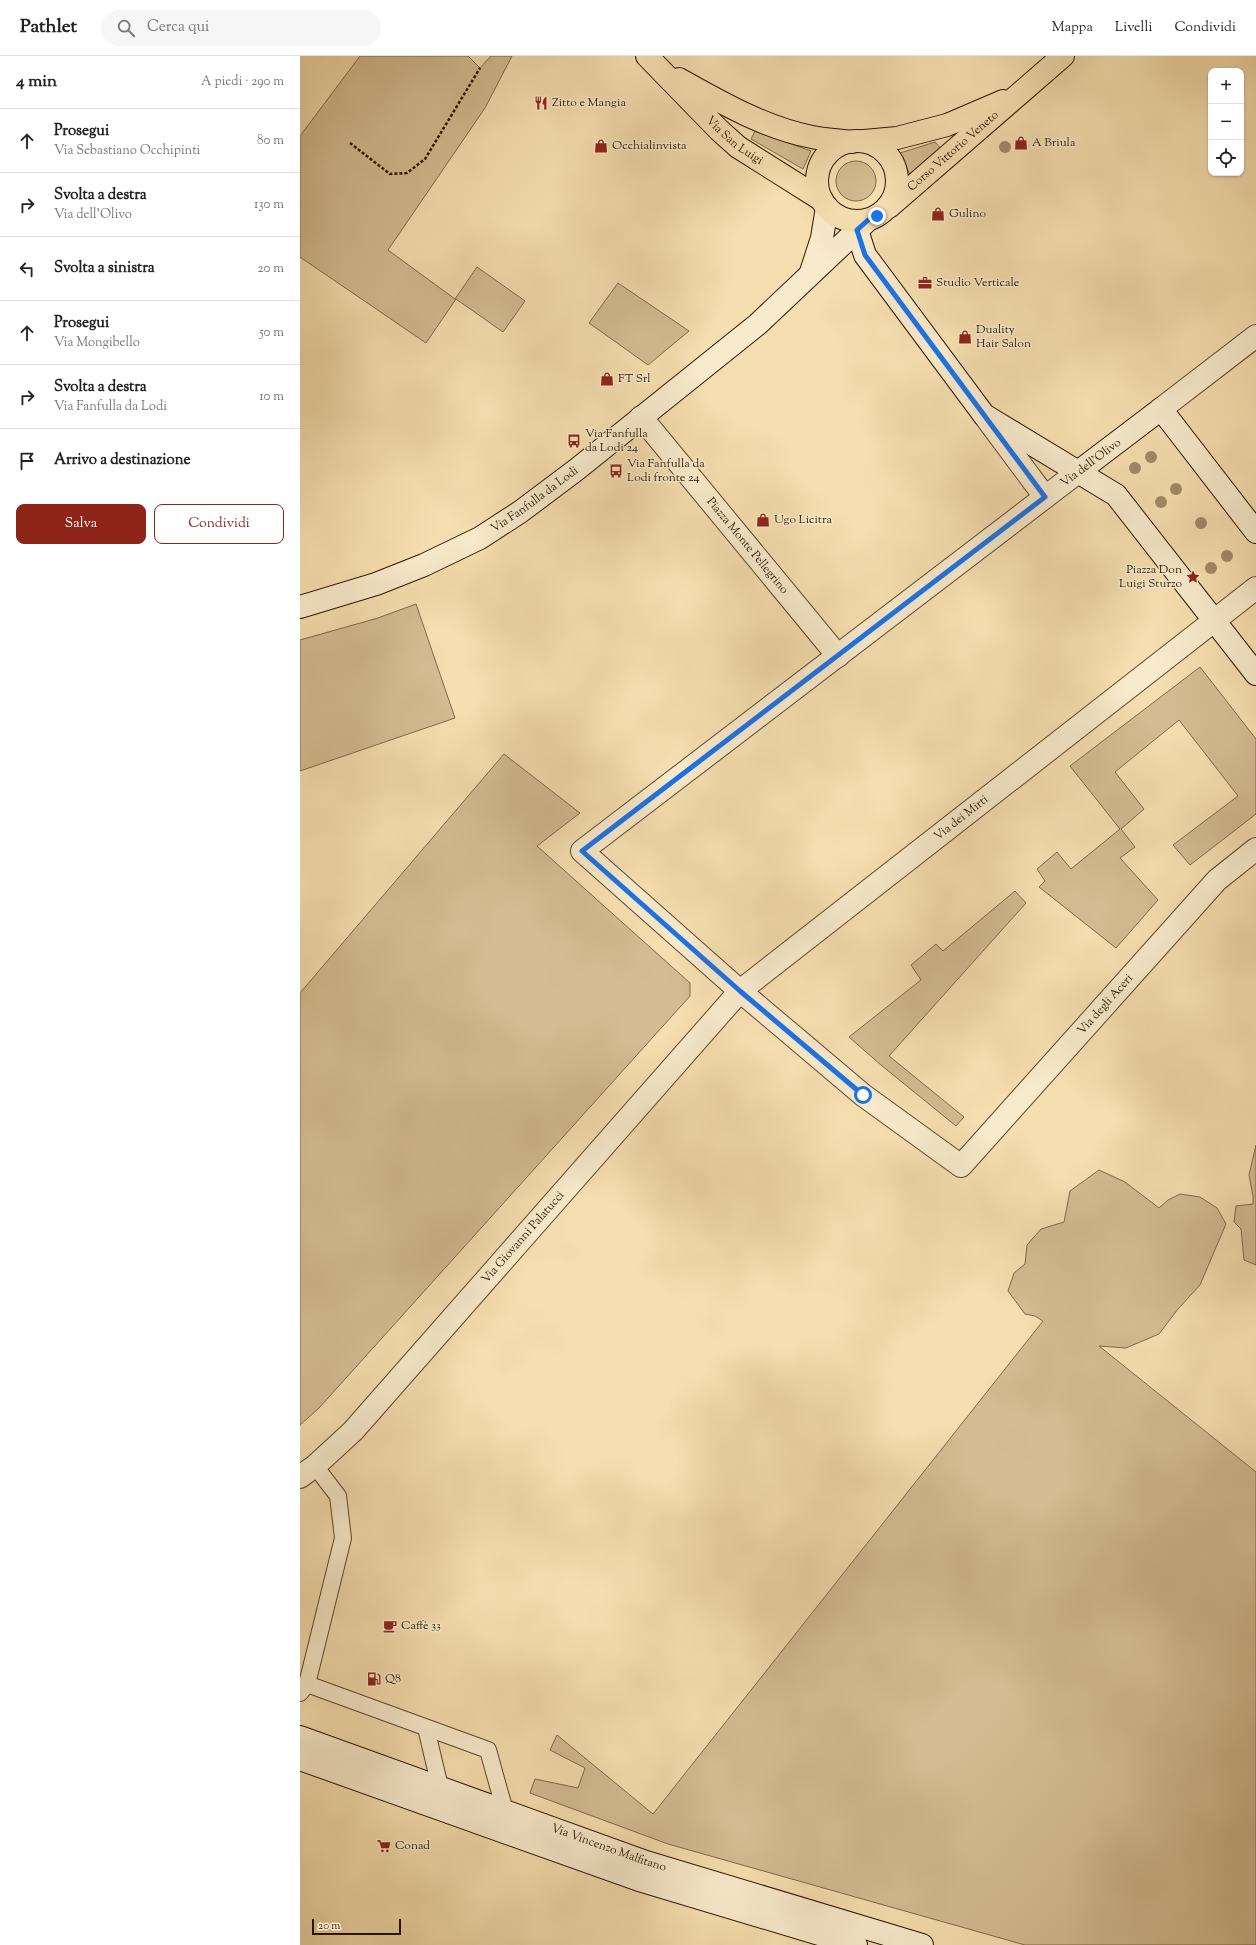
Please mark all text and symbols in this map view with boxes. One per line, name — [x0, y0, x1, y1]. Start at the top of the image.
search box — [101, 10, 381, 46]
text: Pathlet — [20, 14, 77, 41]
icon: search — [115, 17, 137, 39]
text: Cerca qui — [147, 17, 209, 38]
text: Mappa — [1052, 18, 1093, 38]
text: Livelli — [1115, 18, 1152, 38]
text: Condividi — [1174, 18, 1236, 38]
map controls — [1208, 68, 1244, 176]
button: + — [1208, 68, 1244, 104]
text: 4 min — [16, 70, 57, 94]
text: A piedi · 290 m — [201, 73, 284, 91]
place label: Zitto e Mangia — [552, 94, 626, 112]
restaurant icon: Zitto e Mangia — [533, 95, 549, 111]
button: − — [1208, 104, 1244, 140]
street label: Corso Vittorio Veneto — [904, 106, 1003, 196]
street label: Via San Luigi — [701, 112, 767, 170]
text: Prosegui — [54, 121, 109, 142]
icon: ahead — [16, 130, 38, 152]
text: 80 m — [257, 132, 284, 150]
place label: A Briula — [1032, 134, 1076, 152]
shop icon: A Briula — [1013, 135, 1029, 151]
place label: Occhialinvista — [612, 137, 687, 155]
shop icon: Occhialinvista — [593, 138, 609, 154]
button: locate — [1208, 140, 1244, 176]
text: Via Sebastiano Occhipinti — [54, 142, 200, 160]
text: Svolta a destra — [54, 185, 147, 206]
icon: right — [16, 194, 38, 216]
text: 130 m — [254, 196, 284, 214]
place label: Gulino — [949, 205, 986, 223]
text: Via dell'Olivo — [54, 206, 132, 224]
shop icon: Gulino — [930, 206, 946, 222]
route end — [868, 207, 886, 225]
icon: left — [16, 258, 38, 280]
text: Svolta a sinistra — [54, 258, 155, 279]
text: 20 m — [258, 260, 284, 278]
place label: Studio Verticale — [936, 274, 1020, 292]
office icon: Studio Verticale — [917, 275, 933, 291]
text: Prosegui — [54, 313, 109, 334]
place label: Duality Hair Salon — [976, 321, 1031, 353]
icon: ahead — [16, 322, 38, 344]
text: 50 m — [259, 324, 284, 342]
shop icon: Duality Hair Salon — [957, 329, 973, 345]
text: Via Mongibello — [54, 334, 140, 352]
place label: FT Srl — [618, 370, 651, 388]
shop icon: FT Srl — [599, 371, 615, 387]
text: Svolta a destra — [54, 377, 147, 398]
icon: right — [16, 386, 38, 408]
text: 10 m — [259, 388, 284, 406]
text: Via Fanfulla da Lodi — [54, 398, 167, 416]
place label: Via Fanfulla da Lodi 24 — [585, 425, 648, 457]
bus stop icon: Via Fanfulla da Lodi 24 — [566, 433, 582, 449]
street label: Via dell'Olivo — [1057, 434, 1125, 492]
icon: arrive — [16, 450, 38, 472]
text: Arrivo a destinazione — [54, 450, 190, 471]
place label: Via Fanfulla da Lodi fronte 24 — [627, 455, 705, 487]
street label: Via Fanfulla da Lodi — [487, 462, 583, 538]
bus stop icon: Via Fanfulla da Lodi fronte 24 — [608, 463, 624, 479]
street label: Piazza Monte Pellegrino — [702, 494, 793, 599]
button: Salva — [16, 504, 146, 544]
button: Condividi — [154, 504, 284, 544]
place label: Ugo Licitra — [774, 511, 832, 529]
shop icon: Ugo Licitra — [755, 512, 771, 528]
place label: Piazza Don Luigi Sturzo — [1119, 561, 1182, 593]
place icon: Piazza Don Luigi Sturzo — [1185, 569, 1201, 585]
street label: Via dei Mirti — [930, 791, 993, 845]
street label: Via degli Aceri — [1073, 970, 1138, 1039]
route start — [854, 1086, 872, 1104]
street label: Via Giovanni Palatucci — [477, 1187, 569, 1288]
place label: Caffè 33 — [401, 1617, 441, 1635]
cafe icon: Caffè 33 — [382, 1618, 398, 1634]
place label: Q8 — [385, 1670, 401, 1688]
fuel station icon: Q8 — [366, 1671, 382, 1687]
street label: Via Vincenzo Malfitano — [548, 1819, 669, 1877]
place label: Conad — [395, 1837, 430, 1855]
supermarket icon: Conad — [376, 1838, 392, 1854]
scale bar — [312, 1917, 401, 1936]
text: 20 m — [318, 1918, 340, 1934]

